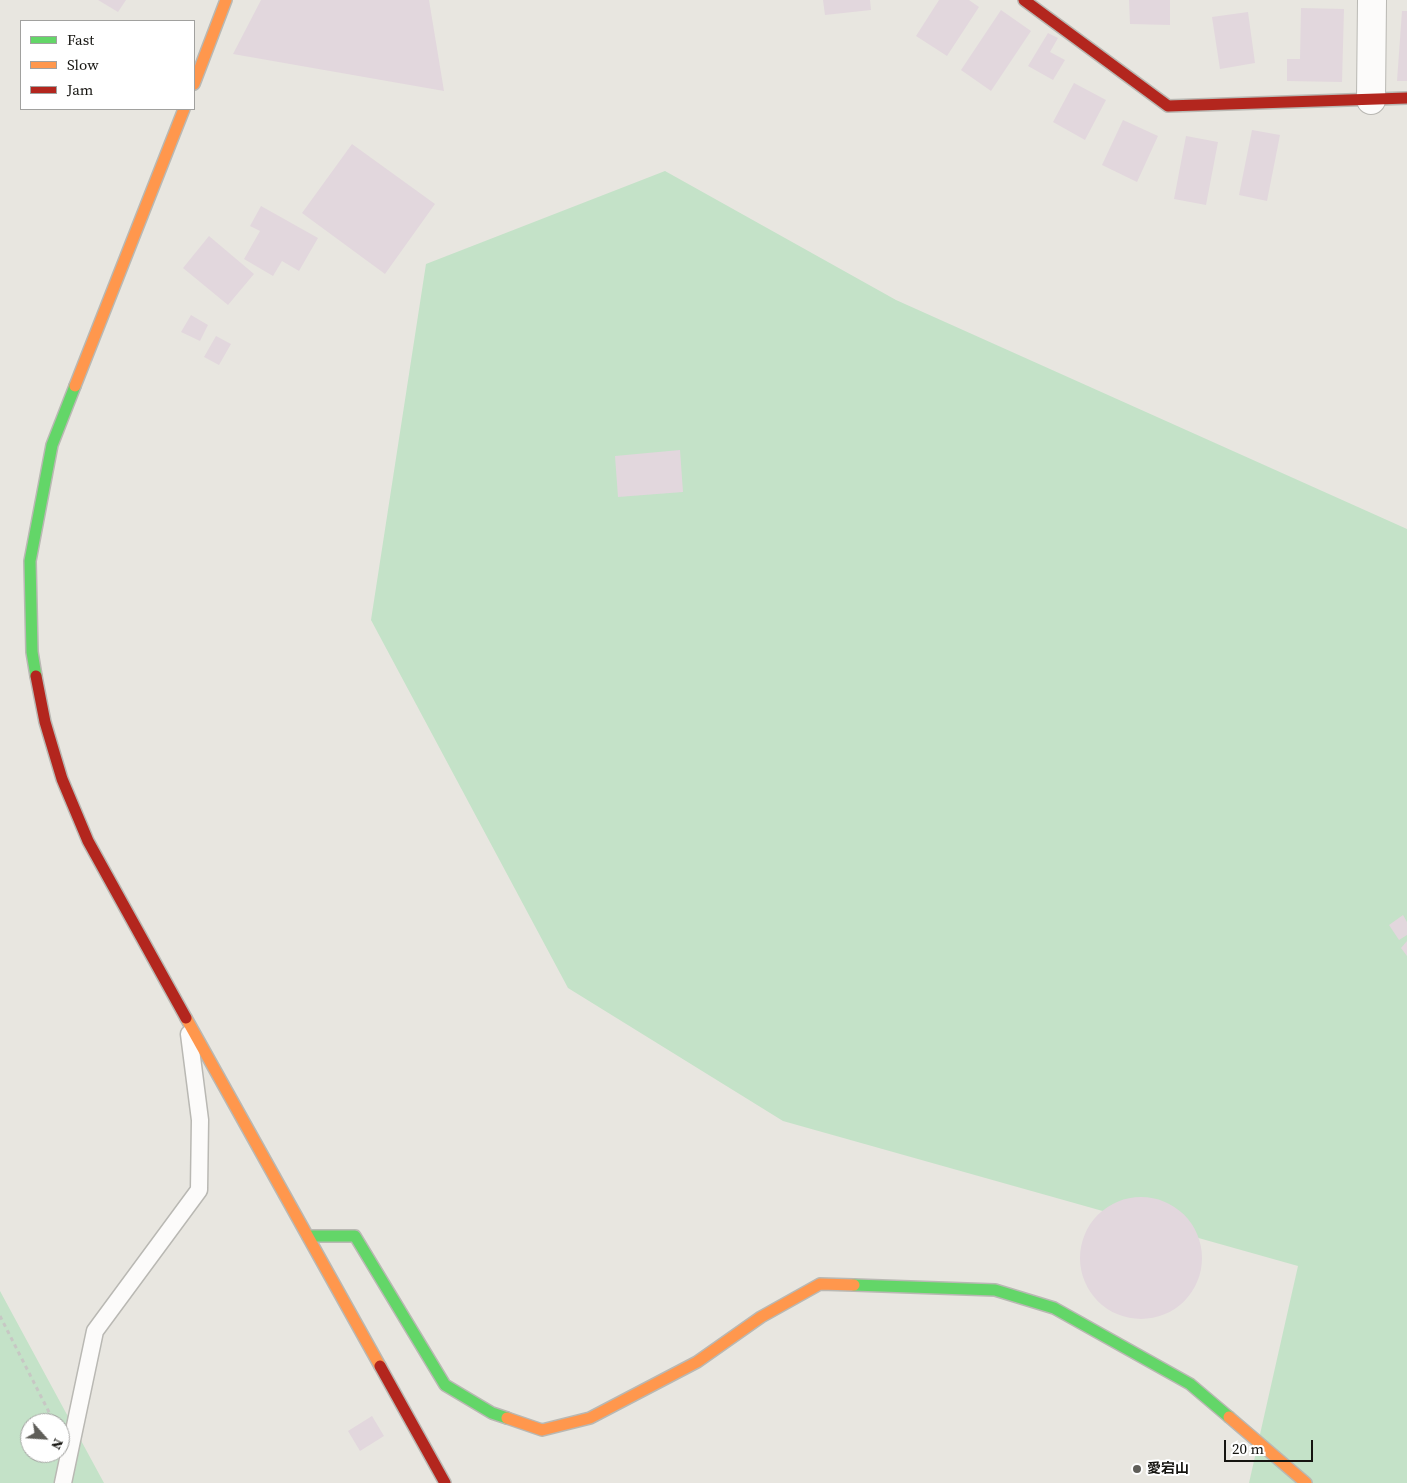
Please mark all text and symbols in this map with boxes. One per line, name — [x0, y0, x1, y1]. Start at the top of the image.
legend — [20, 20, 195, 110]
text: Fast — [67, 29, 94, 50]
text: Slow — [67, 54, 99, 75]
text: Jam — [67, 79, 93, 100]
north arrow — [20, 1413, 70, 1463]
scale bar — [1227, 1430, 1316, 1462]
text: N — [46, 1435, 69, 1453]
text: 20 m — [1232, 1438, 1264, 1459]
place label: 愛宕山 — [1147, 1461, 1189, 1477]
marker: 愛宕山 — [1131, 1463, 1143, 1475]

